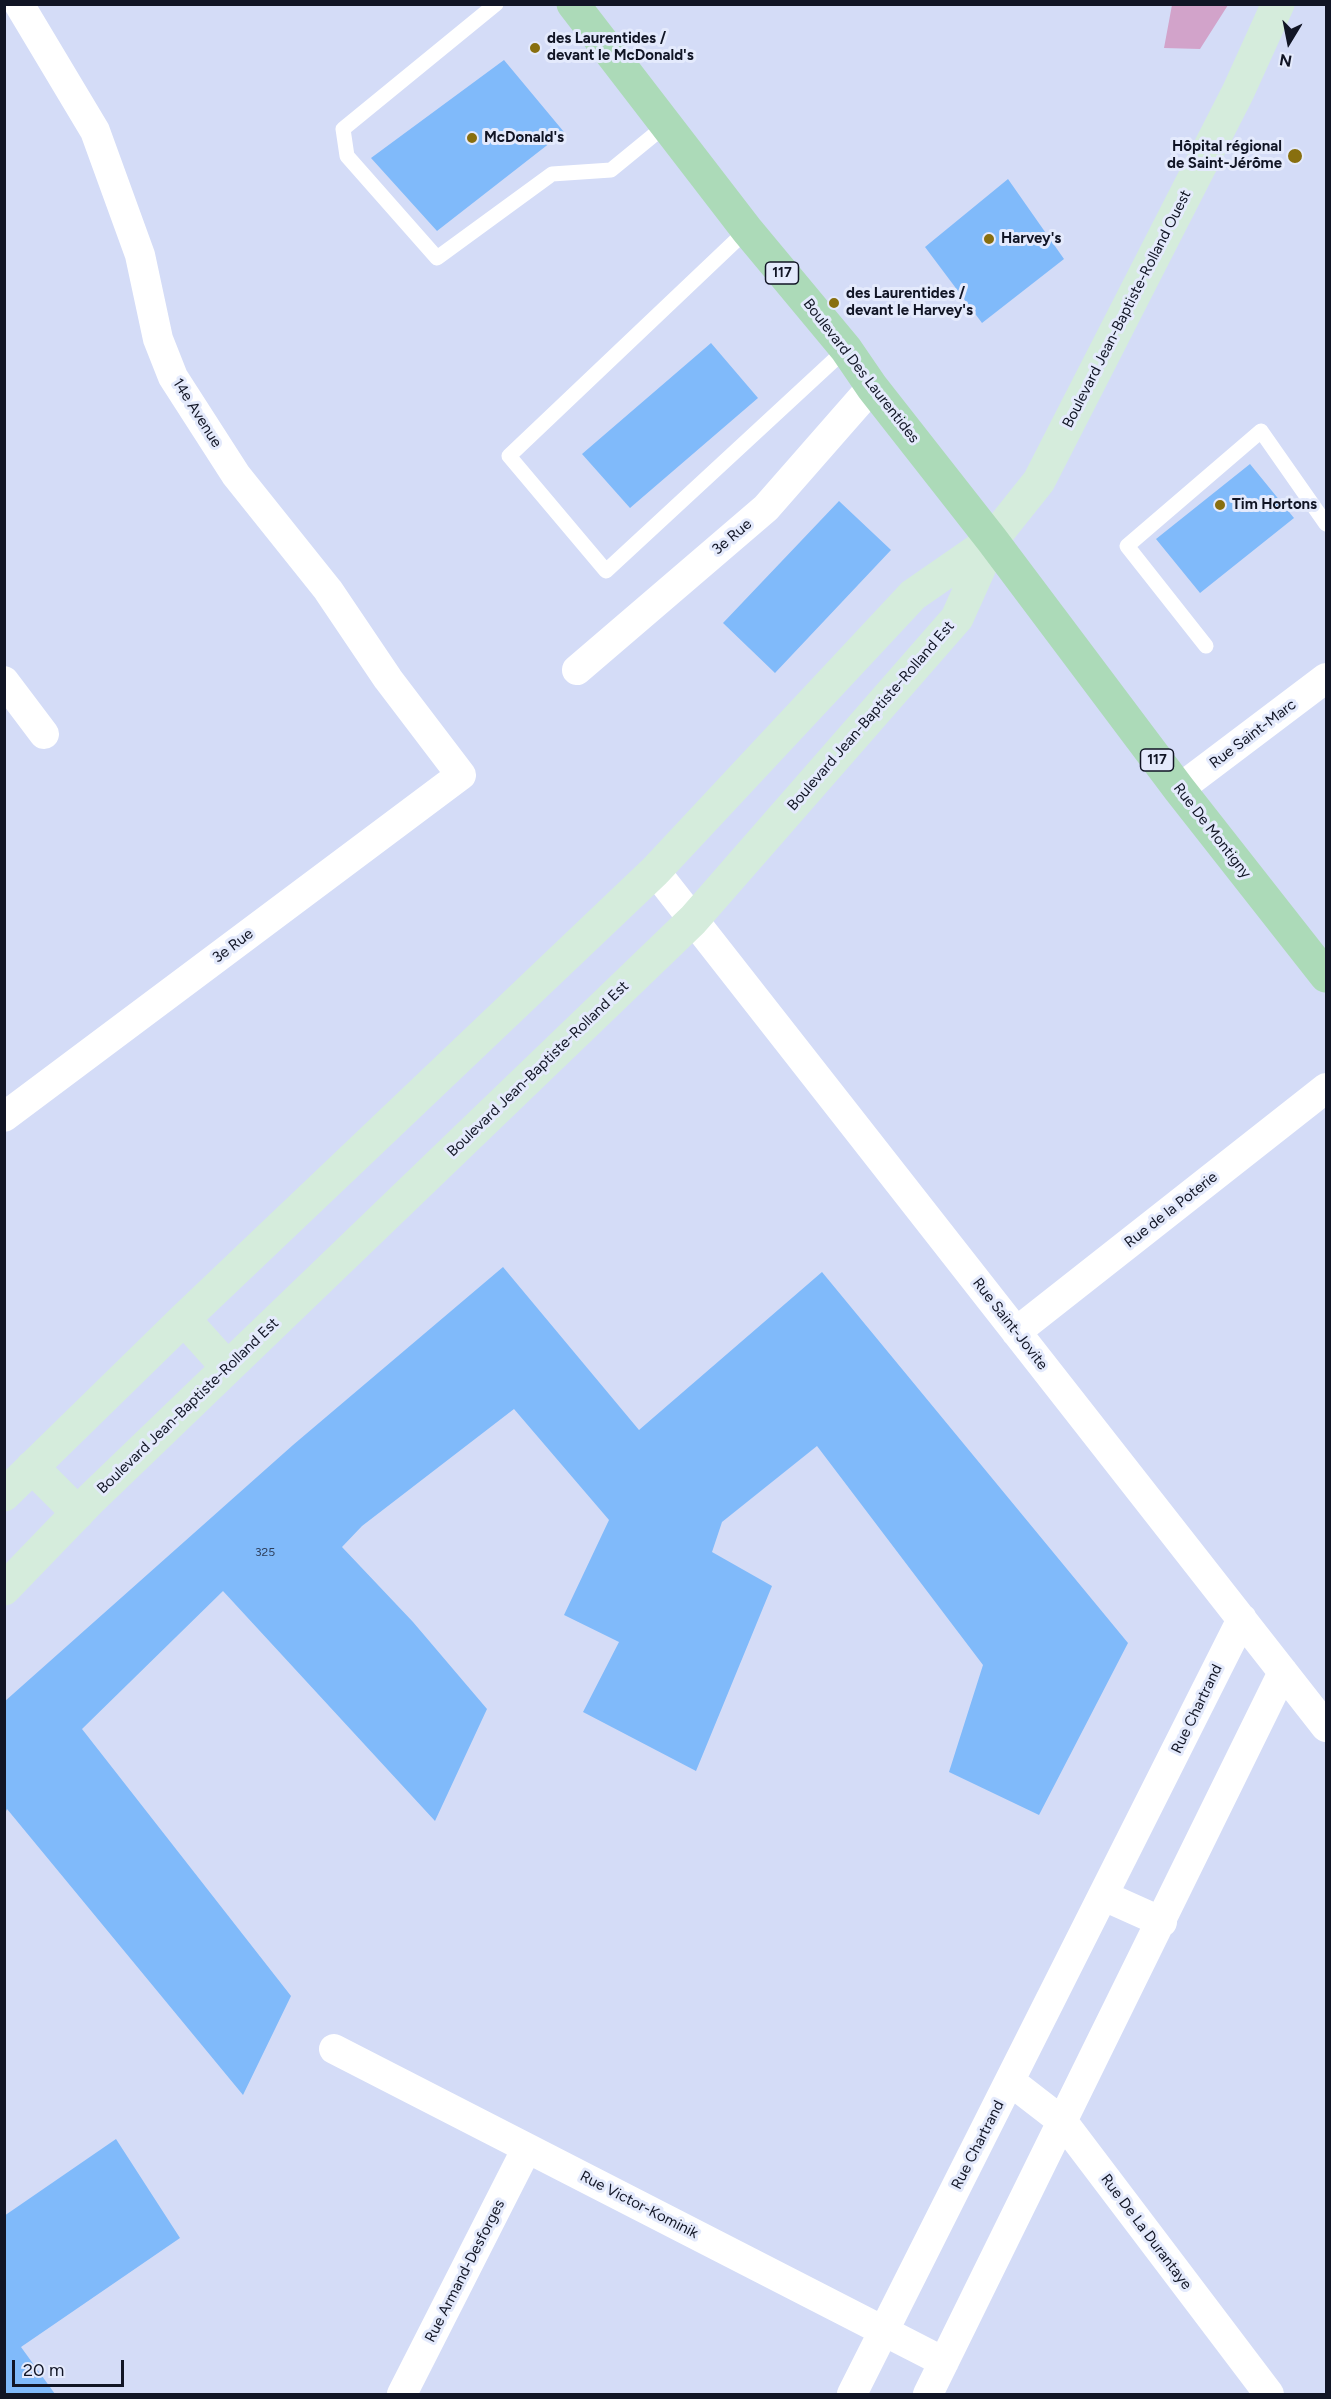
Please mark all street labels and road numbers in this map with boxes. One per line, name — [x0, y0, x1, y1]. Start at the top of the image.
street label: Boulevard Jean-Baptiste-Rolland Ouest — [1059, 187, 1195, 431]
road number: 117 — [766, 262, 798, 284]
street label: Boulevard Des Laurentides — [799, 295, 923, 447]
street label: 14e Avenue — [169, 375, 225, 451]
street label: 3e Rue — [709, 515, 755, 559]
street label: Boulevard Jean-Baptiste-Rolland Est — [784, 618, 958, 814]
street label: Rue Saint-Marc — [1206, 696, 1300, 772]
road number: 117 — [1140, 749, 1174, 771]
street label: Rue De Montigny — [1169, 780, 1255, 882]
street label: 3e Rue — [209, 925, 257, 967]
street label: Boulevard Jean-Baptiste-Rolland Est — [444, 977, 632, 1161]
street label: Rue de la Poterie — [1121, 1168, 1221, 1252]
street label: Rue Saint-Jovite — [969, 1274, 1051, 1374]
street label: Boulevard Jean-Baptiste-Rolland Est — [94, 1314, 282, 1498]
street label: Rue Chartrand — [1168, 1661, 1226, 1757]
street label: Rue Chartrand — [948, 2098, 1008, 2192]
street label: Rue Victor-Kominik — [577, 2167, 701, 2243]
street label: Rue De La Durantaye — [1097, 2171, 1195, 2293]
street label: Rue Armand-Desforges — [421, 2197, 509, 2345]

